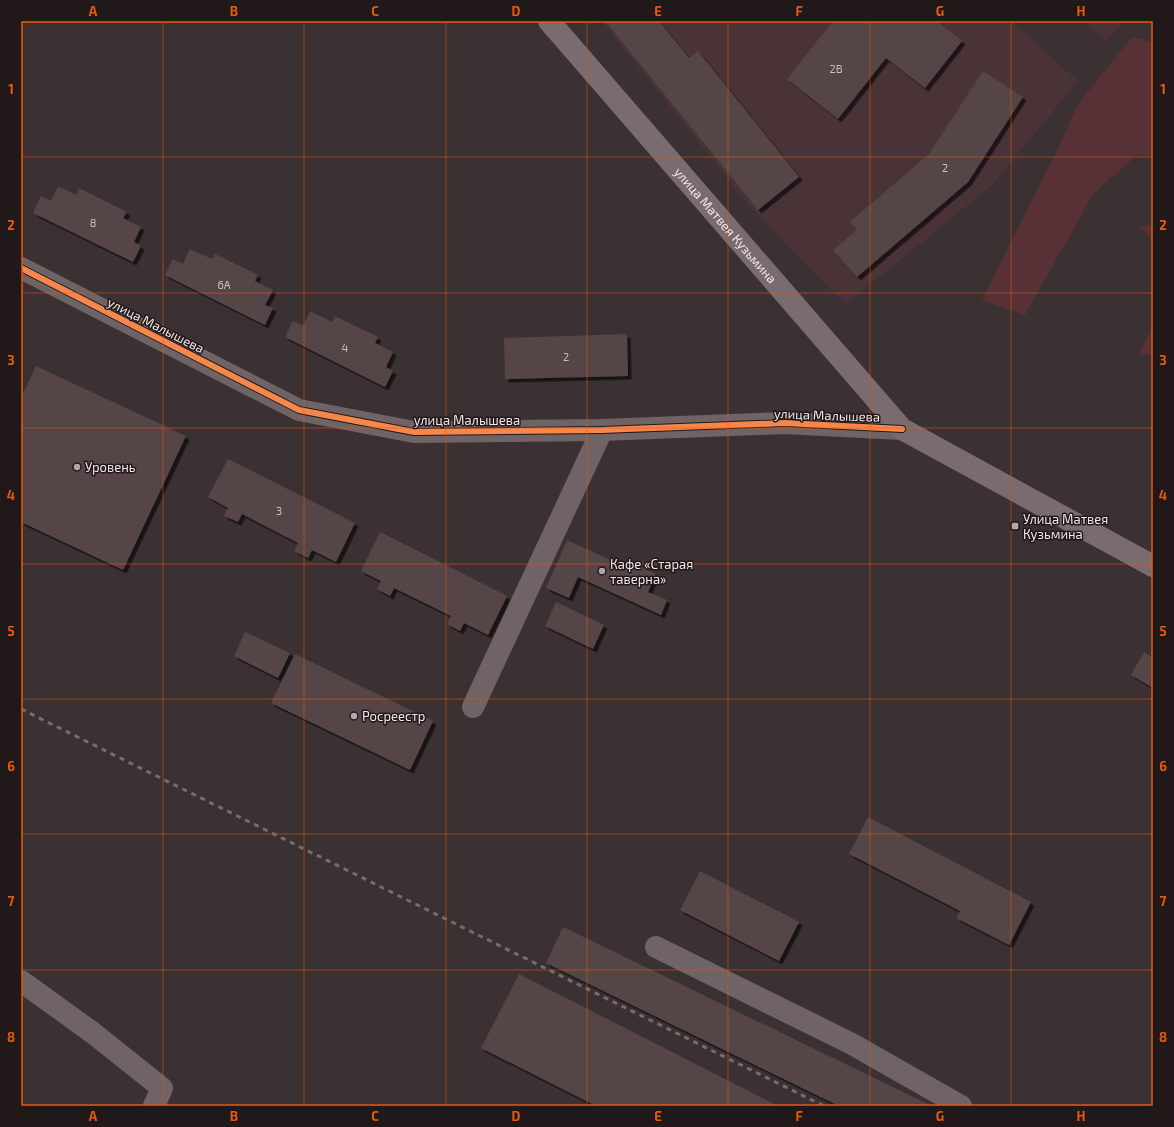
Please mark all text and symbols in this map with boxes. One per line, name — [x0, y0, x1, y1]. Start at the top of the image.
text: A — [89, 3, 98, 19]
text: B — [230, 3, 238, 19]
text: C — [371, 3, 379, 19]
text: D — [512, 3, 521, 19]
text: E — [654, 3, 662, 19]
text: F — [795, 3, 803, 19]
text: G — [936, 3, 944, 19]
text: H — [1077, 3, 1086, 19]
house number: 2В — [829, 62, 843, 75]
text: 1 — [8, 81, 14, 97]
text: 1 — [1160, 81, 1166, 97]
house number: 2 — [942, 161, 948, 174]
street label: улица Матвея Кузьмина — [671, 164, 780, 286]
house number: 8 — [90, 216, 96, 229]
text: 2 — [7, 217, 15, 233]
text: 2 — [1159, 217, 1167, 233]
house number: 6А — [217, 278, 231, 291]
street label: улица Малышева — [105, 294, 207, 356]
house number: 4 — [342, 341, 349, 354]
house number: 2 — [563, 350, 569, 363]
text: 3 — [7, 352, 15, 368]
text: 3 — [1159, 352, 1167, 368]
street label: улица Малышева — [774, 405, 880, 425]
street label: улица Малышева — [414, 412, 520, 428]
place label: Уровень — [85, 459, 136, 475]
marker: Уровень — [72, 462, 82, 472]
text: 4 — [7, 487, 15, 503]
text: 4 — [1159, 487, 1167, 503]
house number: 3 — [276, 504, 282, 517]
place label: Улица Матвея Кузьмина — [1023, 511, 1108, 542]
marker: Улица Матвея Кузьмина — [1010, 521, 1020, 531]
place label: Кафе «Старая таверна» — [610, 556, 693, 587]
marker: Кафе «Старая таверна» — [597, 566, 607, 576]
text: 5 — [7, 623, 15, 639]
text: 5 — [1159, 623, 1167, 639]
place label: Росреестр — [362, 708, 425, 724]
marker: Росреестр — [349, 711, 359, 721]
text: 6 — [7, 758, 15, 774]
text: 6 — [1159, 758, 1167, 774]
text: 7 — [8, 893, 15, 909]
text: 7 — [1160, 893, 1167, 909]
text: 8 — [7, 1029, 15, 1045]
text: 8 — [1159, 1029, 1167, 1045]
text: A — [89, 1108, 98, 1124]
text: B — [230, 1108, 238, 1124]
text: C — [371, 1108, 379, 1124]
text: D — [512, 1108, 521, 1124]
text: E — [654, 1108, 662, 1124]
text: F — [795, 1108, 803, 1124]
text: G — [936, 1108, 944, 1124]
text: H — [1077, 1108, 1086, 1124]

